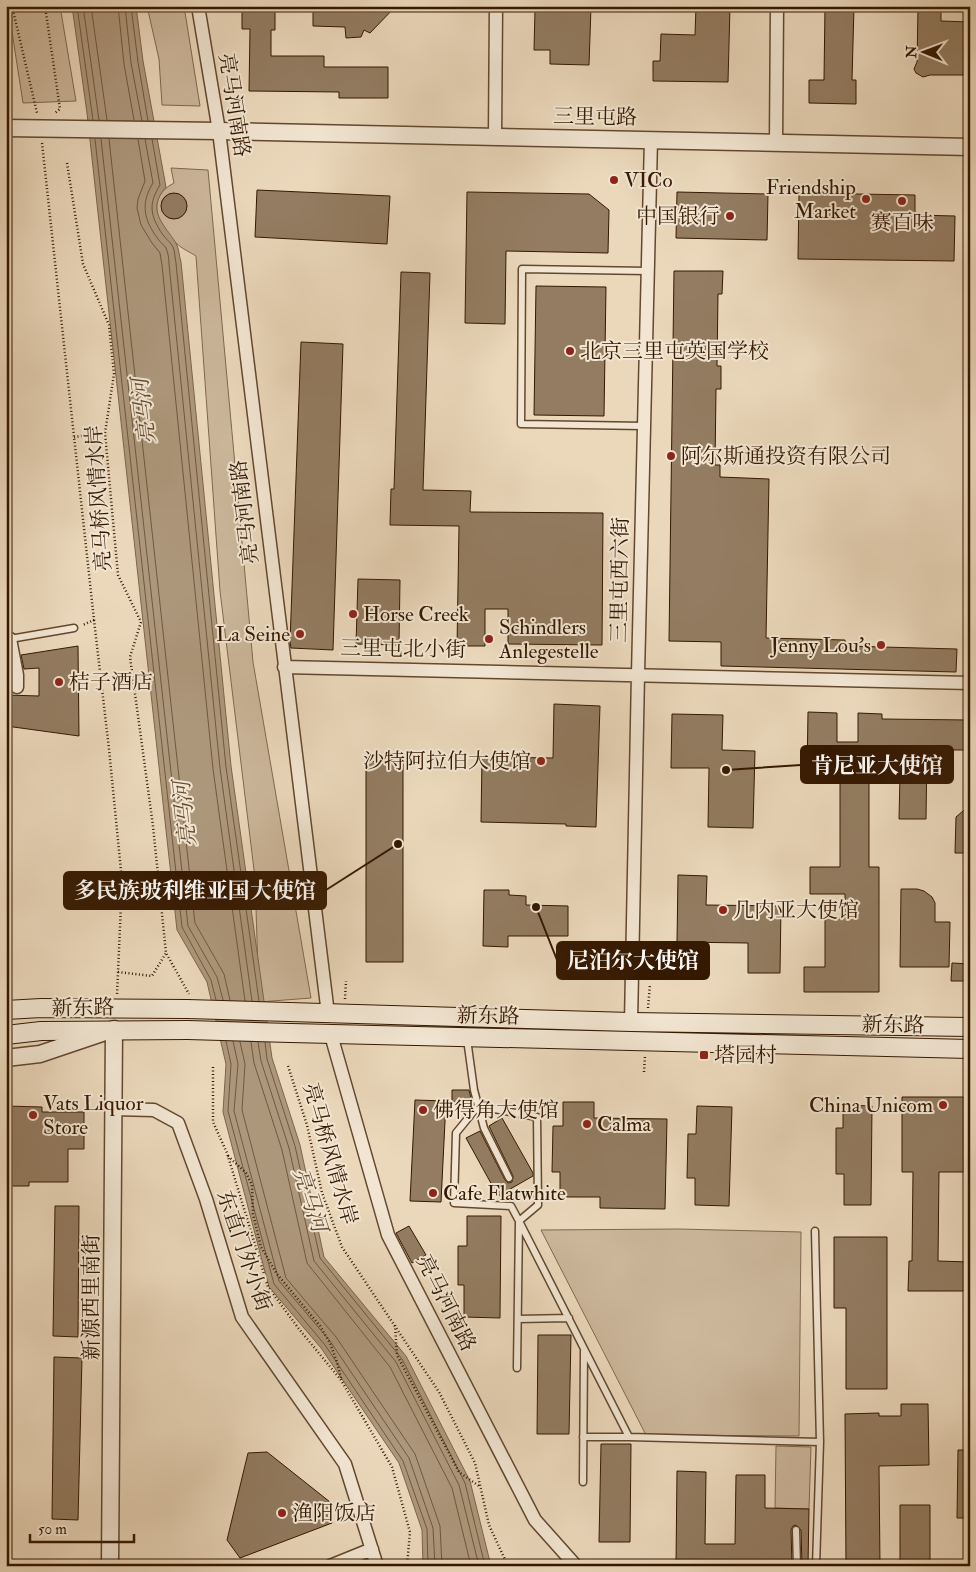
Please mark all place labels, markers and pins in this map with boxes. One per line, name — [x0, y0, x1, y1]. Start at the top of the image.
place label: VICo — [624, 167, 673, 194]
marker: VICo — [608, 174, 620, 186]
place label: Friendship Market — [766, 174, 856, 225]
marker: Friendship Market — [860, 193, 872, 205]
marker: 赛百味 — [896, 195, 908, 207]
place label: 中国银行 — [636, 203, 720, 230]
place label: 赛百味 — [871, 209, 934, 236]
marker: 中国银行 — [724, 210, 736, 222]
place label: 北京三里屯英国学校 — [580, 338, 769, 365]
marker: 北京三里屯英国学校 — [564, 345, 576, 357]
place label: 阿尔斯通投资有限公司 — [681, 443, 891, 470]
marker: 阿尔斯通投资有限公司 — [665, 450, 677, 462]
place label: Horse Creek — [363, 601, 469, 628]
marker: Horse Creek — [347, 608, 359, 620]
place label: Schindlers Anlegestelle — [498, 614, 599, 665]
place label: La Seine — [216, 621, 290, 648]
marker: La Seine — [294, 628, 306, 640]
place label: Jenny Lou's — [770, 632, 871, 659]
marker: Schindlers Anlegestelle — [483, 633, 495, 645]
marker: Jenny Lou's — [875, 639, 887, 651]
place label: 桔子酒店 — [69, 669, 153, 696]
marker: 桔子酒店 — [53, 676, 65, 688]
callout: 肯尼亚大使馆 — [801, 746, 953, 783]
place label: 沙特阿拉伯大使馆 — [363, 748, 531, 775]
marker: 沙特阿拉伯大使馆 — [535, 755, 547, 767]
callout: 多民族玻利维亚国大使馆 — [64, 872, 326, 909]
place label: 几内亚大使馆 — [733, 897, 859, 924]
marker: 几内亚大使馆 — [717, 904, 729, 916]
callout: 尼泊尔大使馆 — [557, 942, 709, 979]
place label: 塔园村 — [714, 1042, 777, 1069]
marker: 塔园村 — [698, 1049, 710, 1061]
place label: Vats Liquor Store — [43, 1090, 144, 1141]
place label: China Unicom — [809, 1092, 933, 1119]
place label: 佛得角大使馆 — [433, 1097, 559, 1124]
marker: China Unicom — [937, 1099, 949, 1111]
marker: 佛得角大使馆 — [417, 1104, 429, 1116]
marker: Vats Liquor Store — [27, 1109, 39, 1121]
place label: Calma — [597, 1111, 652, 1138]
marker: Calma — [581, 1118, 593, 1130]
place label: Cafe Flatwhite — [443, 1180, 566, 1207]
marker: Cafe Flatwhite — [427, 1187, 439, 1199]
place label: 渔阳饭店 — [292, 1500, 376, 1527]
marker: 渔阳饭店 — [276, 1507, 288, 1519]

